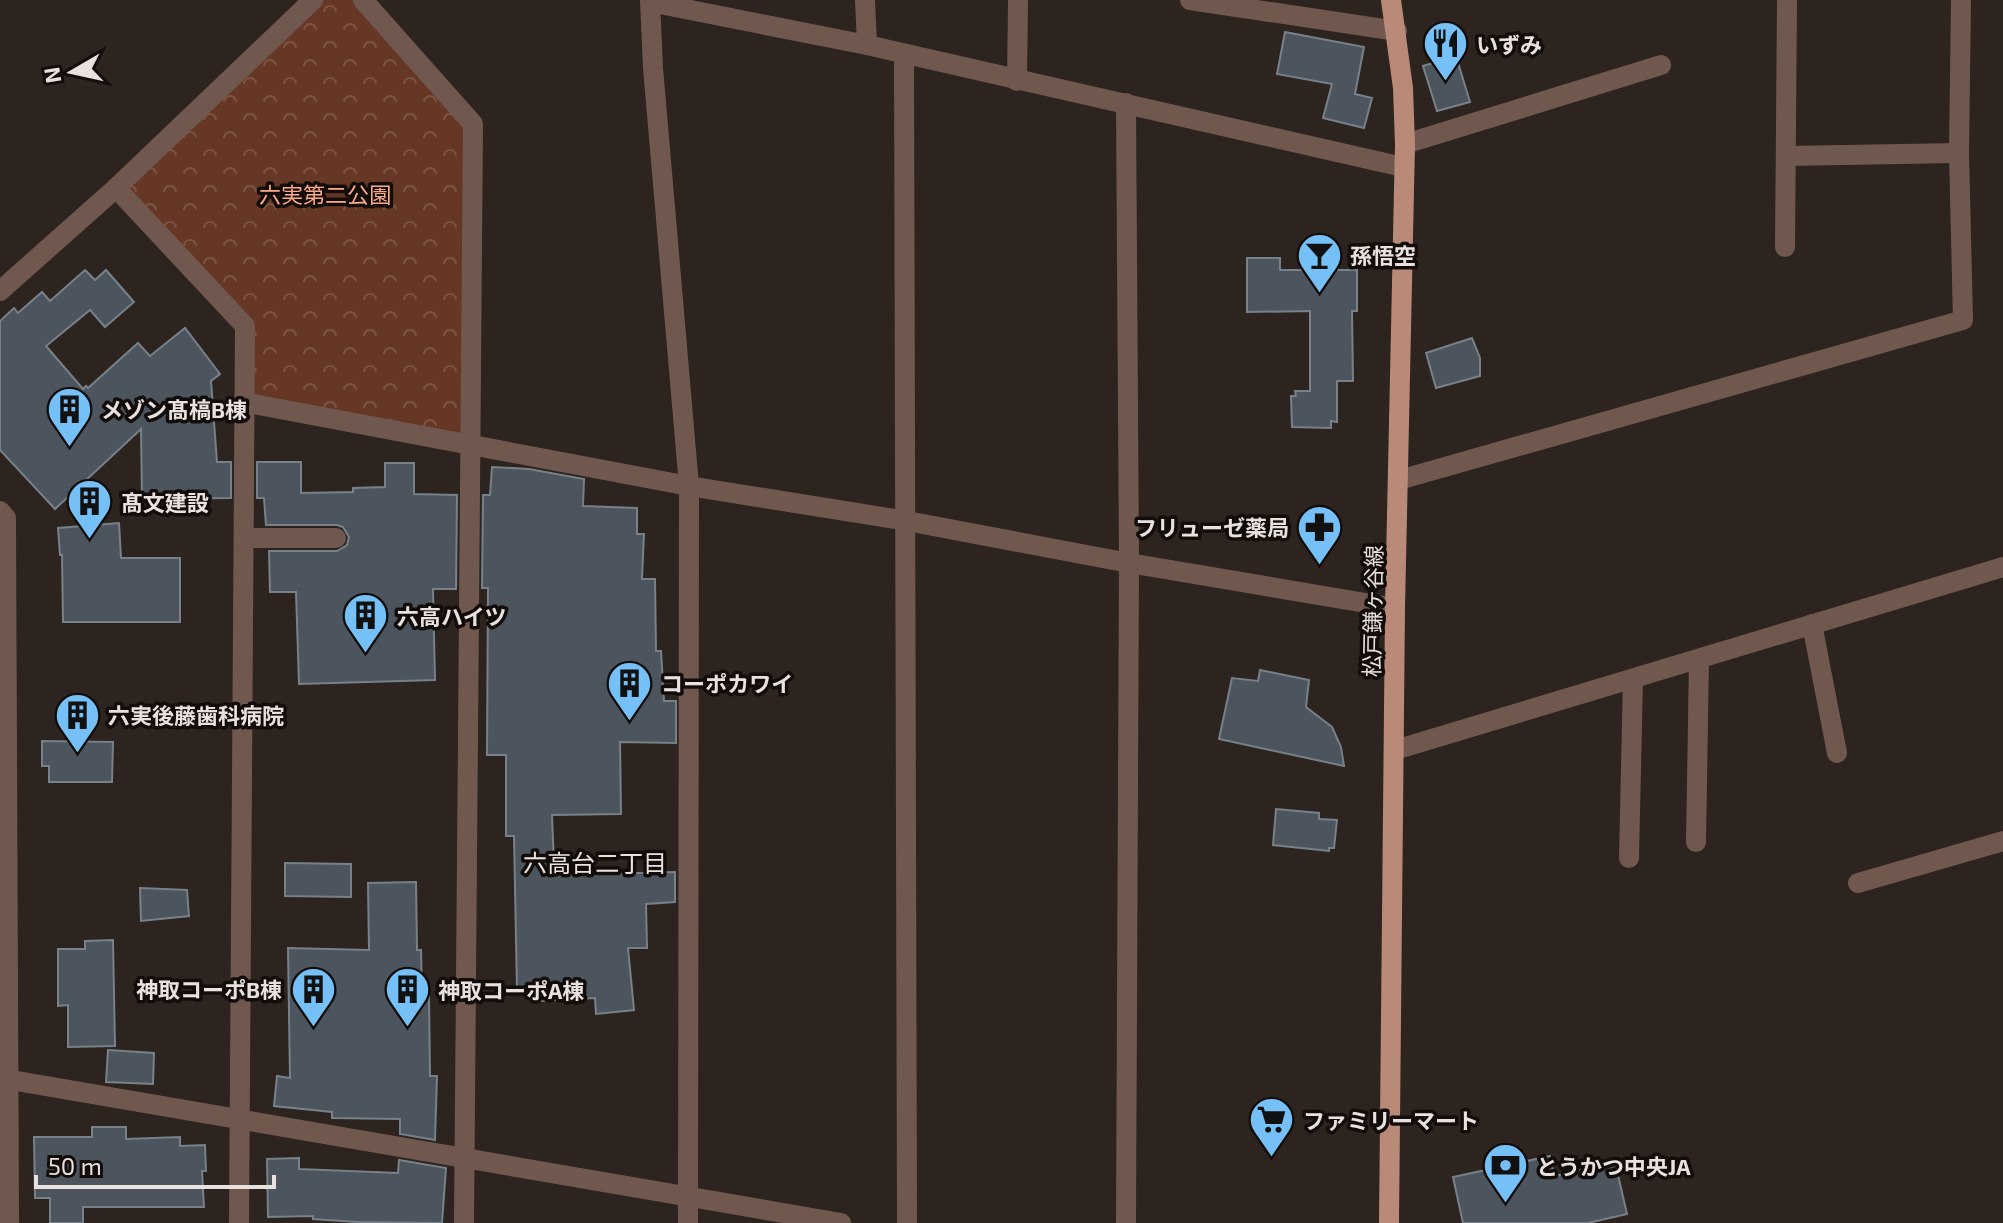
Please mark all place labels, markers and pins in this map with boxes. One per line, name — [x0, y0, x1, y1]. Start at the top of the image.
restaurant icon: いずみ — [1421, 20, 1469, 83]
place label: いずみ — [1476, 31, 1542, 57]
bar icon: 孫悟空 — [1295, 231, 1343, 294]
place label: 孫悟空 — [1350, 242, 1416, 268]
building icon: メゾン髙槁B棟 — [46, 385, 94, 448]
place label: メゾン髙槁B棟 — [101, 396, 247, 422]
building icon: 髙文建設 — [66, 478, 114, 541]
place label: 髙文建設 — [121, 489, 209, 515]
pharmacy icon: フリューゼ薬局 — [1296, 503, 1344, 566]
place label: フリューゼ薬局 — [1135, 514, 1289, 540]
building icon: 六高ハイツ — [342, 592, 390, 655]
place label: 六高ハイツ — [397, 603, 507, 629]
building icon: コーポカワイ — [606, 659, 654, 722]
place label: コーポカワイ — [661, 670, 793, 696]
building icon: 六実後藤歯科病院 — [53, 691, 101, 754]
place label: 六実後藤歯科病院 — [108, 702, 284, 728]
building icon: 神取コーポB棟 — [289, 965, 337, 1028]
building icon: 神取コーポA棟 — [383, 966, 431, 1029]
place label: 神取コーポB棟 — [136, 976, 282, 1002]
place label: 神取コーポA棟 — [438, 977, 584, 1003]
supermarket icon: ファミリーマート — [1248, 1096, 1296, 1159]
place label: ファミリーマート — [1303, 1107, 1479, 1133]
bank icon: とうかつ中央JA — [1481, 1142, 1529, 1205]
place label: とうかつ中央JA — [1536, 1153, 1691, 1179]

